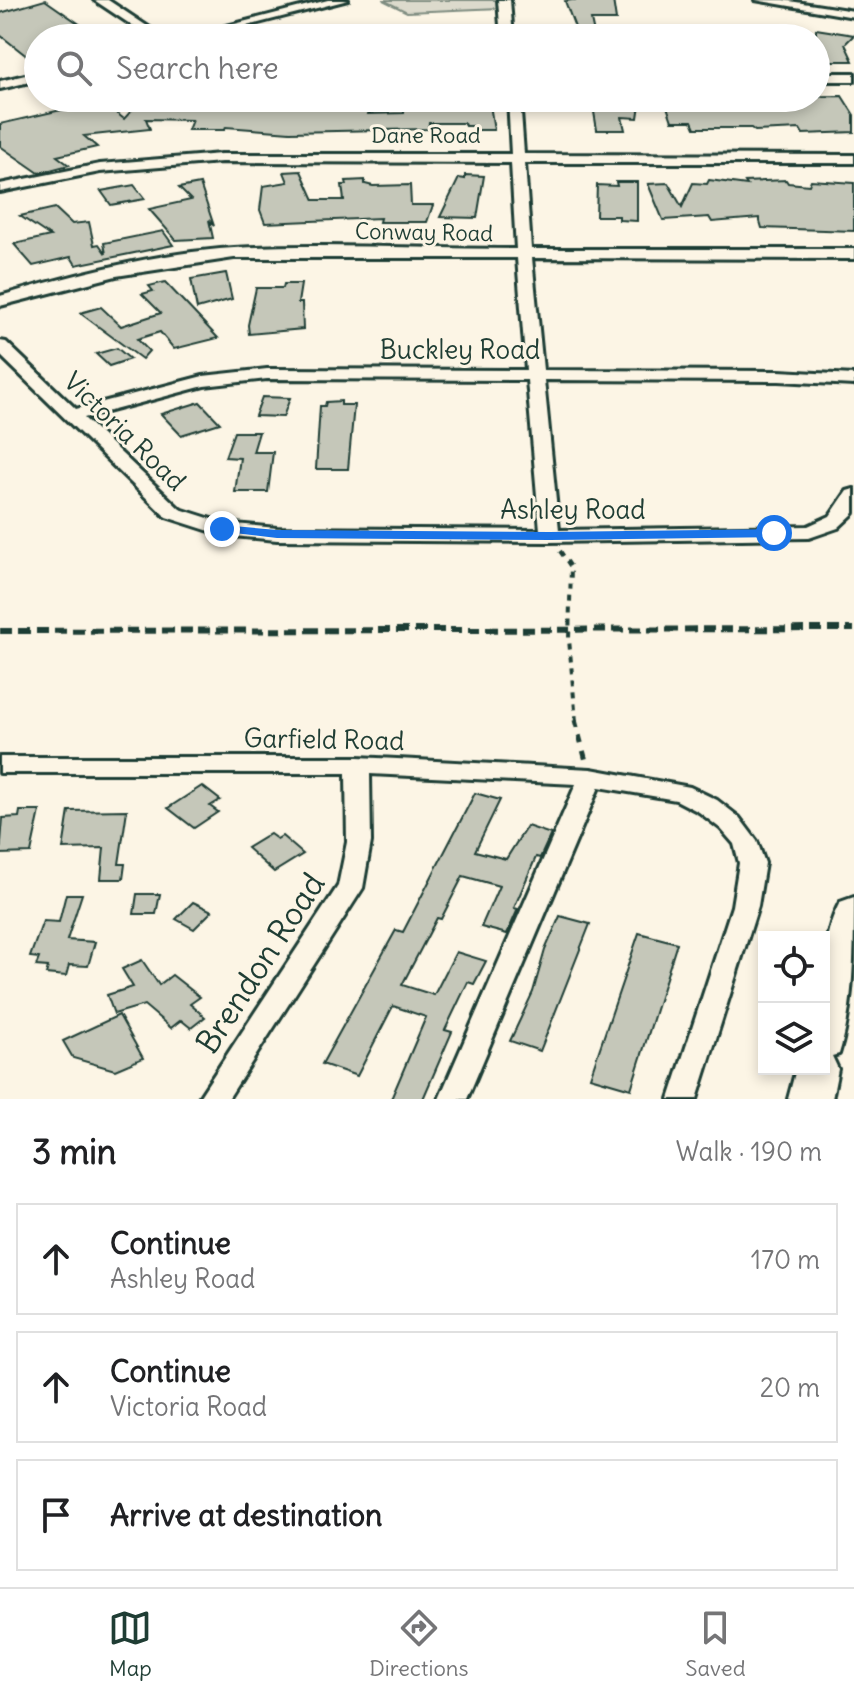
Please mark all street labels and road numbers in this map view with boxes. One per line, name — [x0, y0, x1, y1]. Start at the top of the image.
street label: Dane Road — [371, 121, 481, 149]
street label: Conway Road — [355, 217, 493, 247]
street label: Buckley Road — [380, 333, 540, 366]
street label: Victoria Road — [57, 365, 193, 497]
street label: Ashley Road — [500, 493, 646, 526]
street label: Garfield Road — [243, 721, 405, 757]
street label: Brendon Road — [186, 865, 334, 1061]

